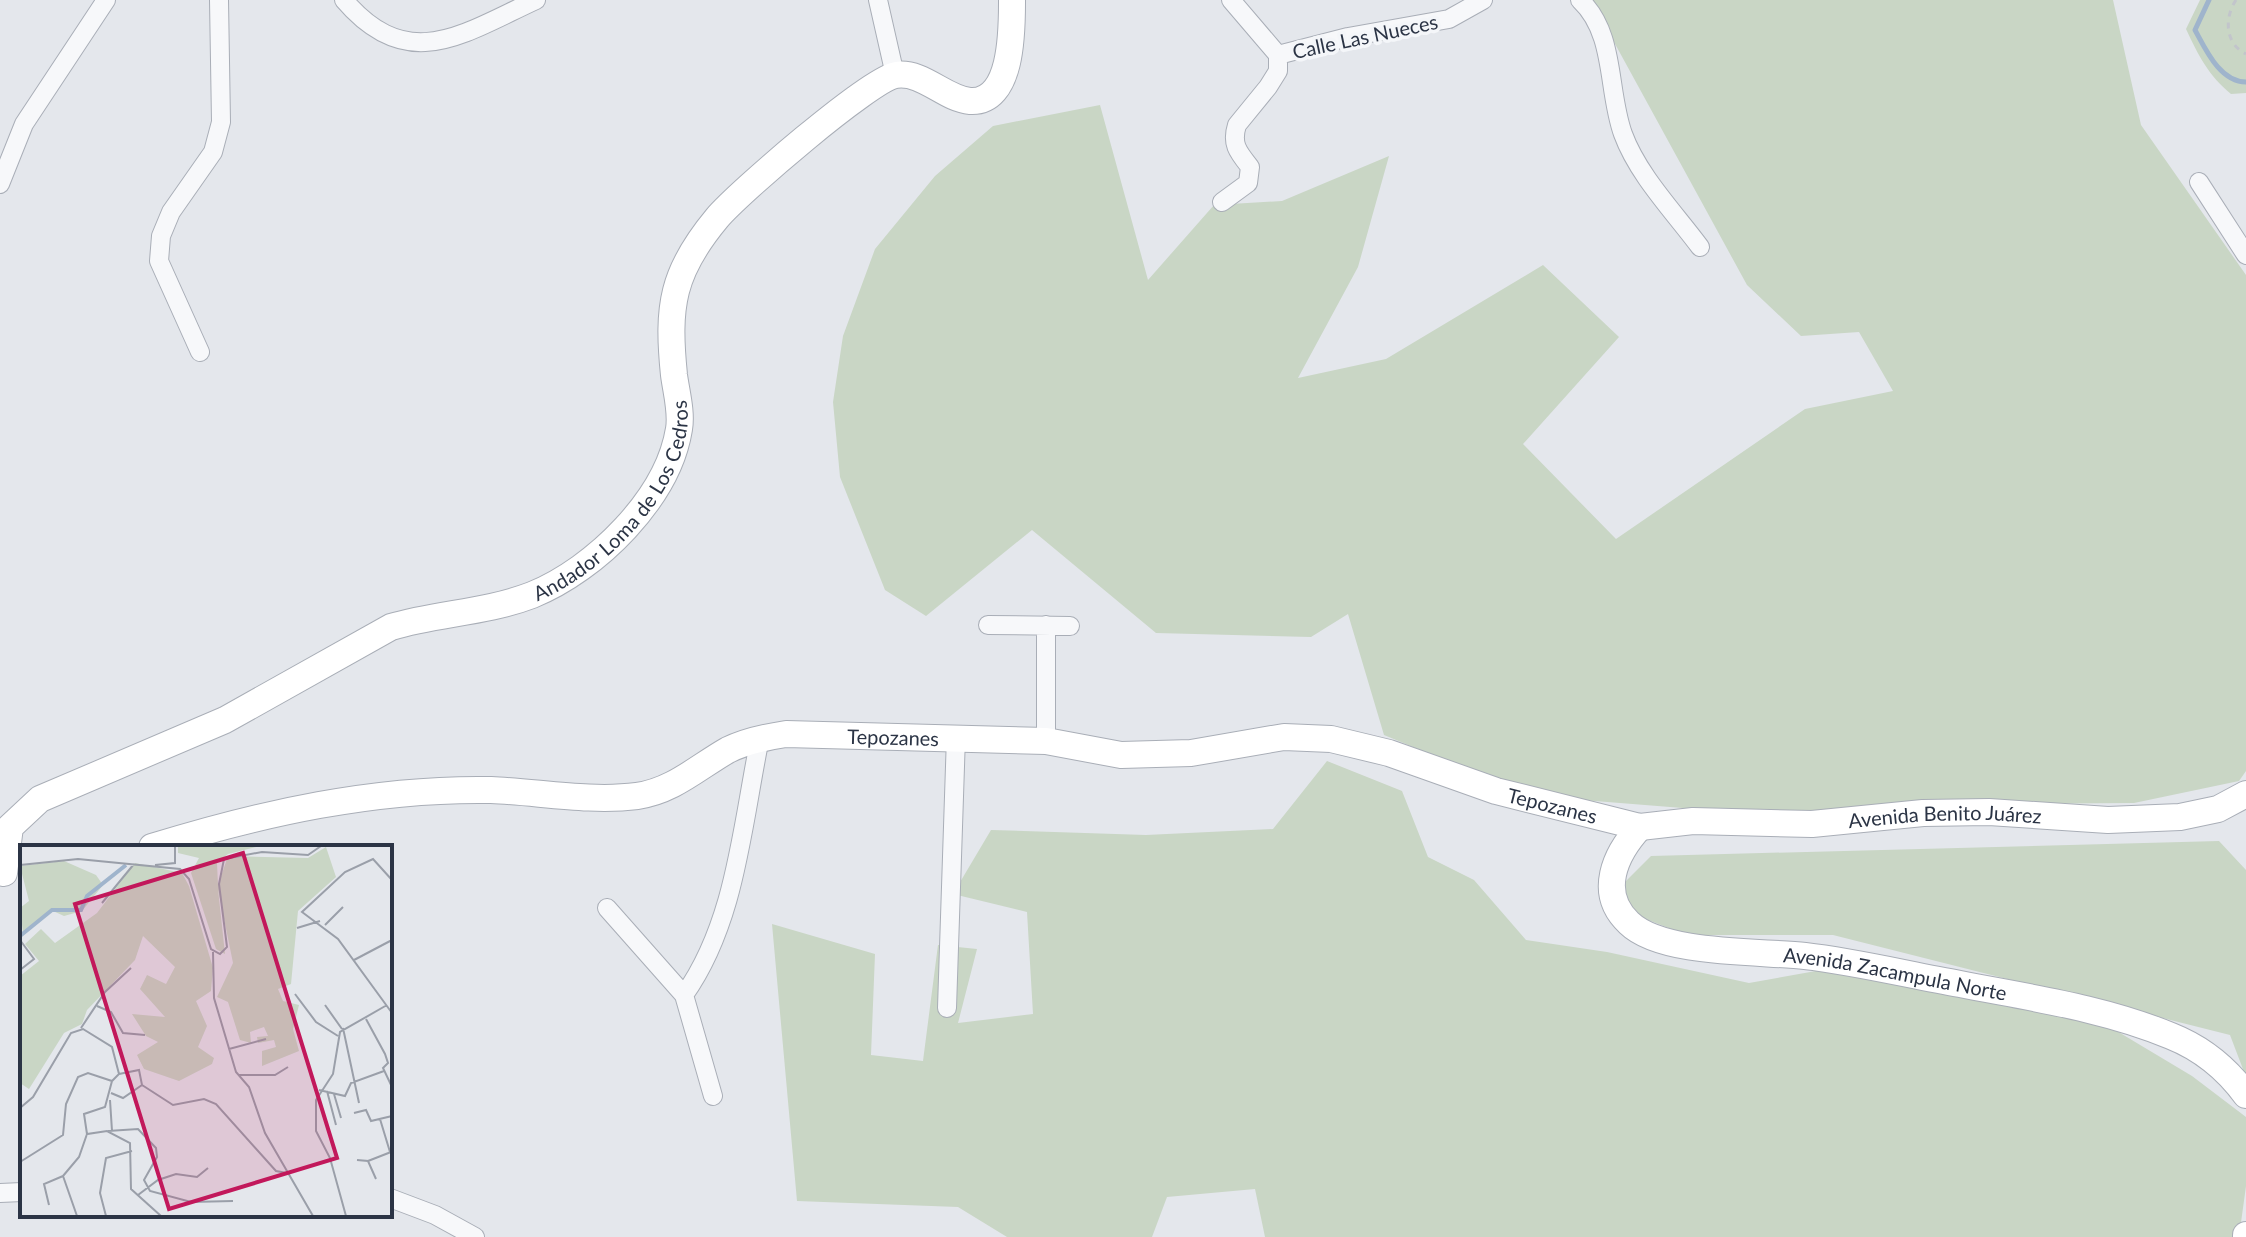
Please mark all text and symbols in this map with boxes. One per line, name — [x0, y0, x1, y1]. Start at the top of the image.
street label: Calle Las Nueces — [1290, 9, 1440, 63]
street label: Andador Loma de Los Cedros — [529, 399, 692, 605]
street label: Tepozanes — [847, 724, 939, 750]
street label: Tepozanes — [1505, 782, 1600, 828]
street label: Avenida Benito Juárez — [1847, 800, 2042, 832]
inset map — [20, 845, 392, 1217]
street label: Avenida Zacampula Norte — [1782, 942, 2009, 1005]

